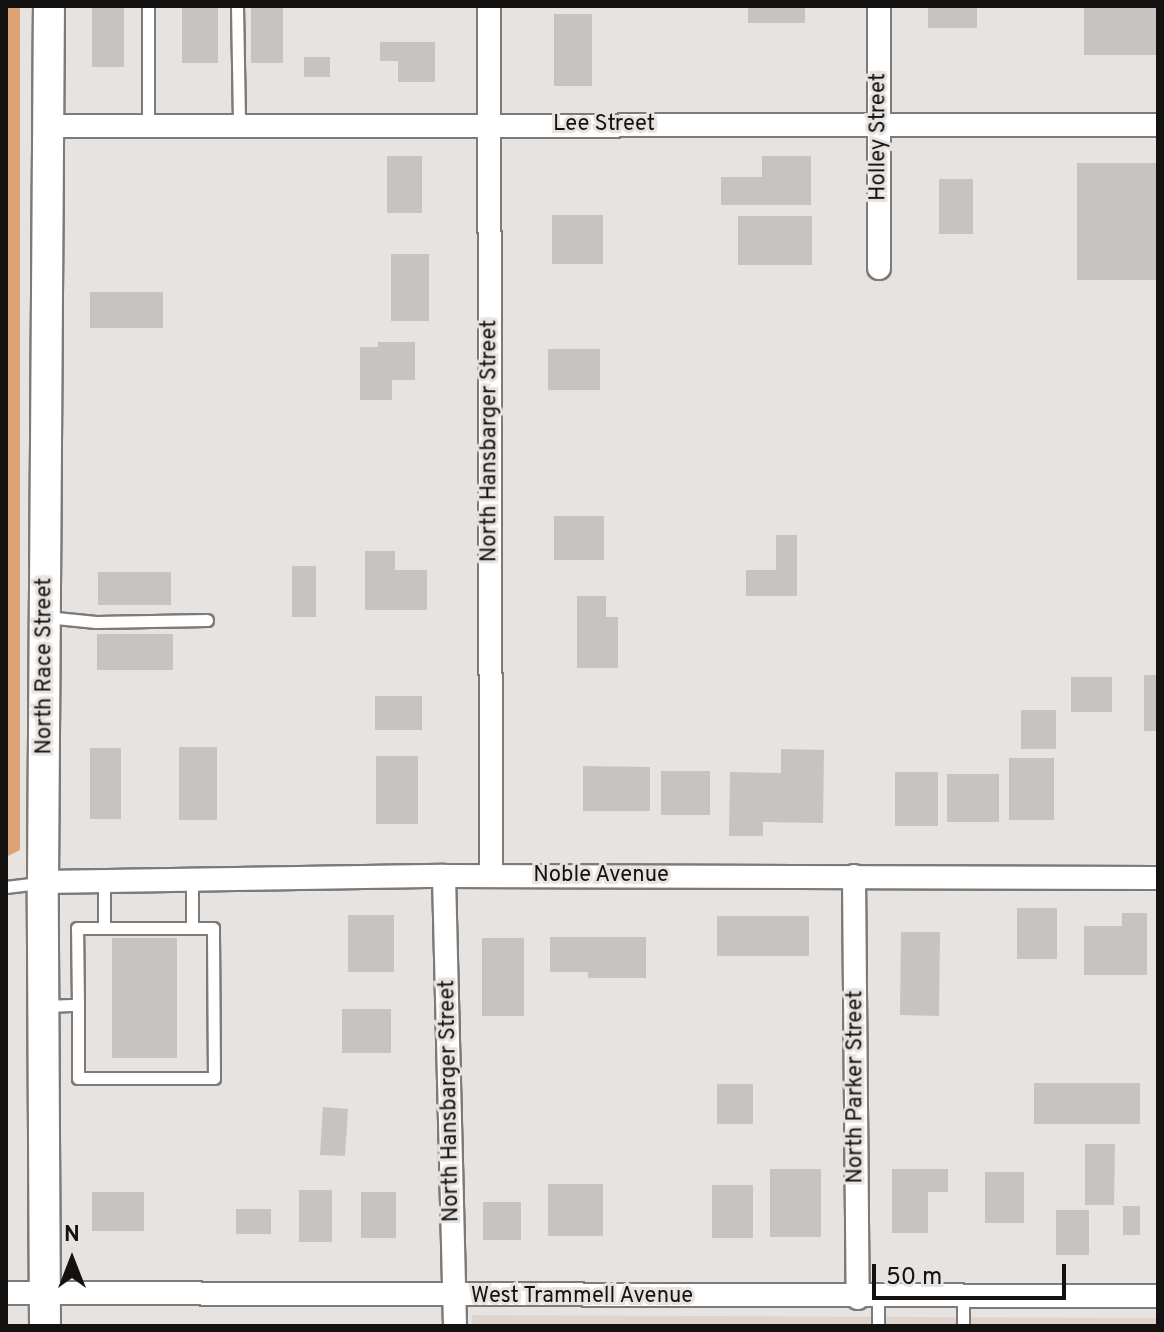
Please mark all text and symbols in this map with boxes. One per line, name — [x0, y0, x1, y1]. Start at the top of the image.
street label: Holley Street — [866, 73, 892, 201]
street label: Lee Street — [553, 112, 655, 138]
street label: North Hansbarger Street — [477, 320, 503, 562]
street label: North Race Street — [32, 577, 58, 755]
street label: Noble Avenue — [533, 863, 669, 889]
street label: North Hansbarger Street — [435, 980, 465, 1222]
street label: North Parker Street — [843, 990, 869, 1184]
north arrow — [32, 1220, 112, 1300]
text: N — [64, 1222, 80, 1249]
scale bar — [876, 1248, 1070, 1298]
text: 50 m — [886, 1263, 942, 1293]
street label: West Trammell Avenue — [470, 1284, 694, 1310]

